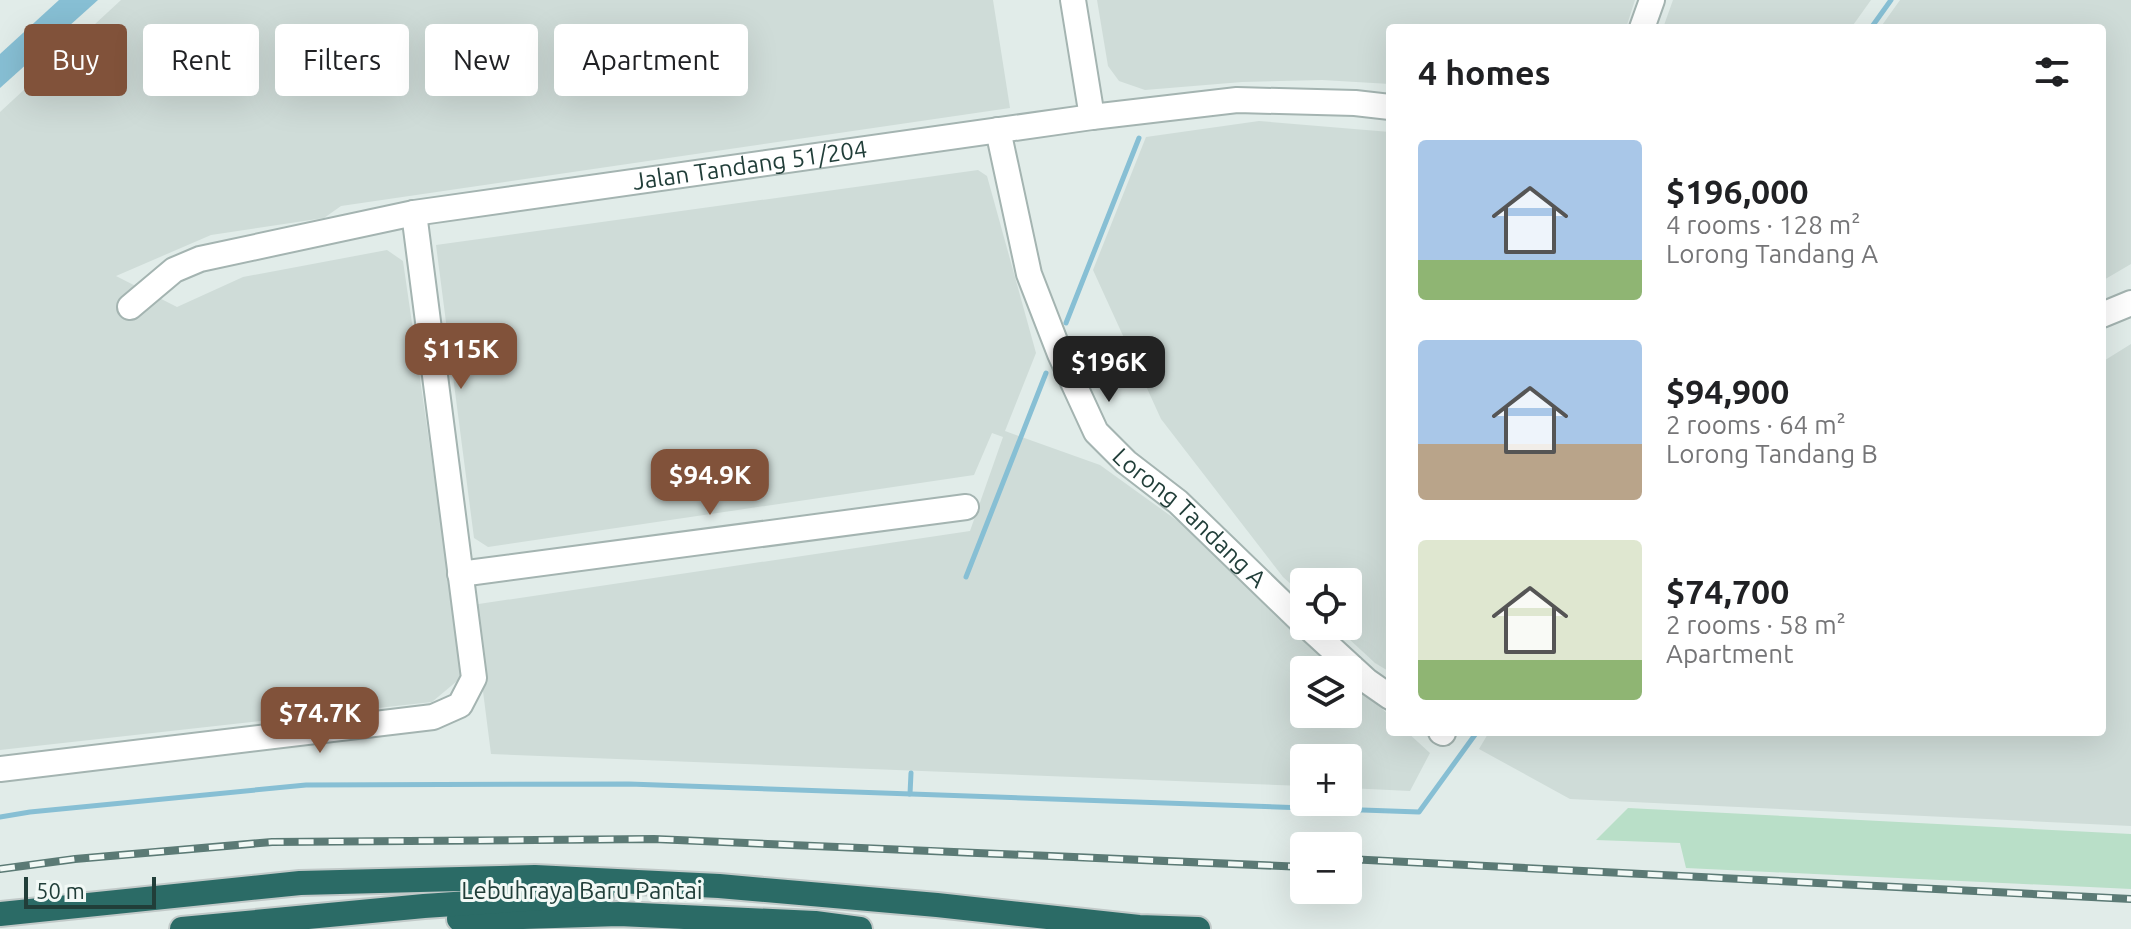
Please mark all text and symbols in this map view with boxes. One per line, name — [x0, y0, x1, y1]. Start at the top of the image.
chip: Buy — [24, 24, 127, 96]
chip: Rent — [143, 24, 259, 96]
chip: Filters — [275, 24, 409, 96]
chip: New — [425, 24, 538, 96]
chip: Apartment — [554, 24, 748, 96]
icon: filters — [2030, 50, 2074, 94]
text: 4 homes — [1418, 53, 1551, 91]
street label: Jalan Tandang 51/204 — [631, 135, 869, 195]
icon: home — [1482, 172, 1578, 268]
text: $196,000 — [1666, 172, 1809, 210]
text: 4 rooms · 128 m² — [1666, 210, 1861, 239]
text: Lorong Tandang A — [1666, 239, 1878, 268]
pin: $115K — [405, 323, 517, 391]
text: $115K — [423, 334, 499, 363]
pin: $196K — [1053, 336, 1165, 404]
text: $196K — [1071, 347, 1147, 376]
icon: home — [1482, 372, 1578, 468]
text: $94,900 — [1666, 372, 1789, 410]
text: 2 rooms · 64 m² — [1666, 410, 1846, 439]
text: Lorong Tandang B — [1666, 439, 1878, 468]
street label: Lorong Tandang A — [1107, 443, 1272, 593]
pin: $94.9K — [645, 449, 775, 517]
text: $94.9K — [669, 460, 751, 489]
map controls — [1290, 568, 1362, 904]
button: locate — [1290, 568, 1362, 640]
icon: home — [1482, 572, 1578, 668]
text: $74,700 — [1666, 572, 1789, 610]
text: 2 rooms · 58 m² — [1666, 610, 1846, 639]
text: Apartment — [1666, 639, 1793, 668]
button: layers — [1290, 656, 1362, 728]
pin: $74.7K — [255, 687, 385, 755]
text: $74.7K — [279, 698, 361, 727]
button: + — [1290, 744, 1362, 816]
button: − — [1290, 832, 1362, 904]
scale bar — [24, 873, 156, 909]
street label: Lebuhraya Baru Pantai — [461, 877, 703, 904]
text: 50 m — [36, 878, 85, 903]

